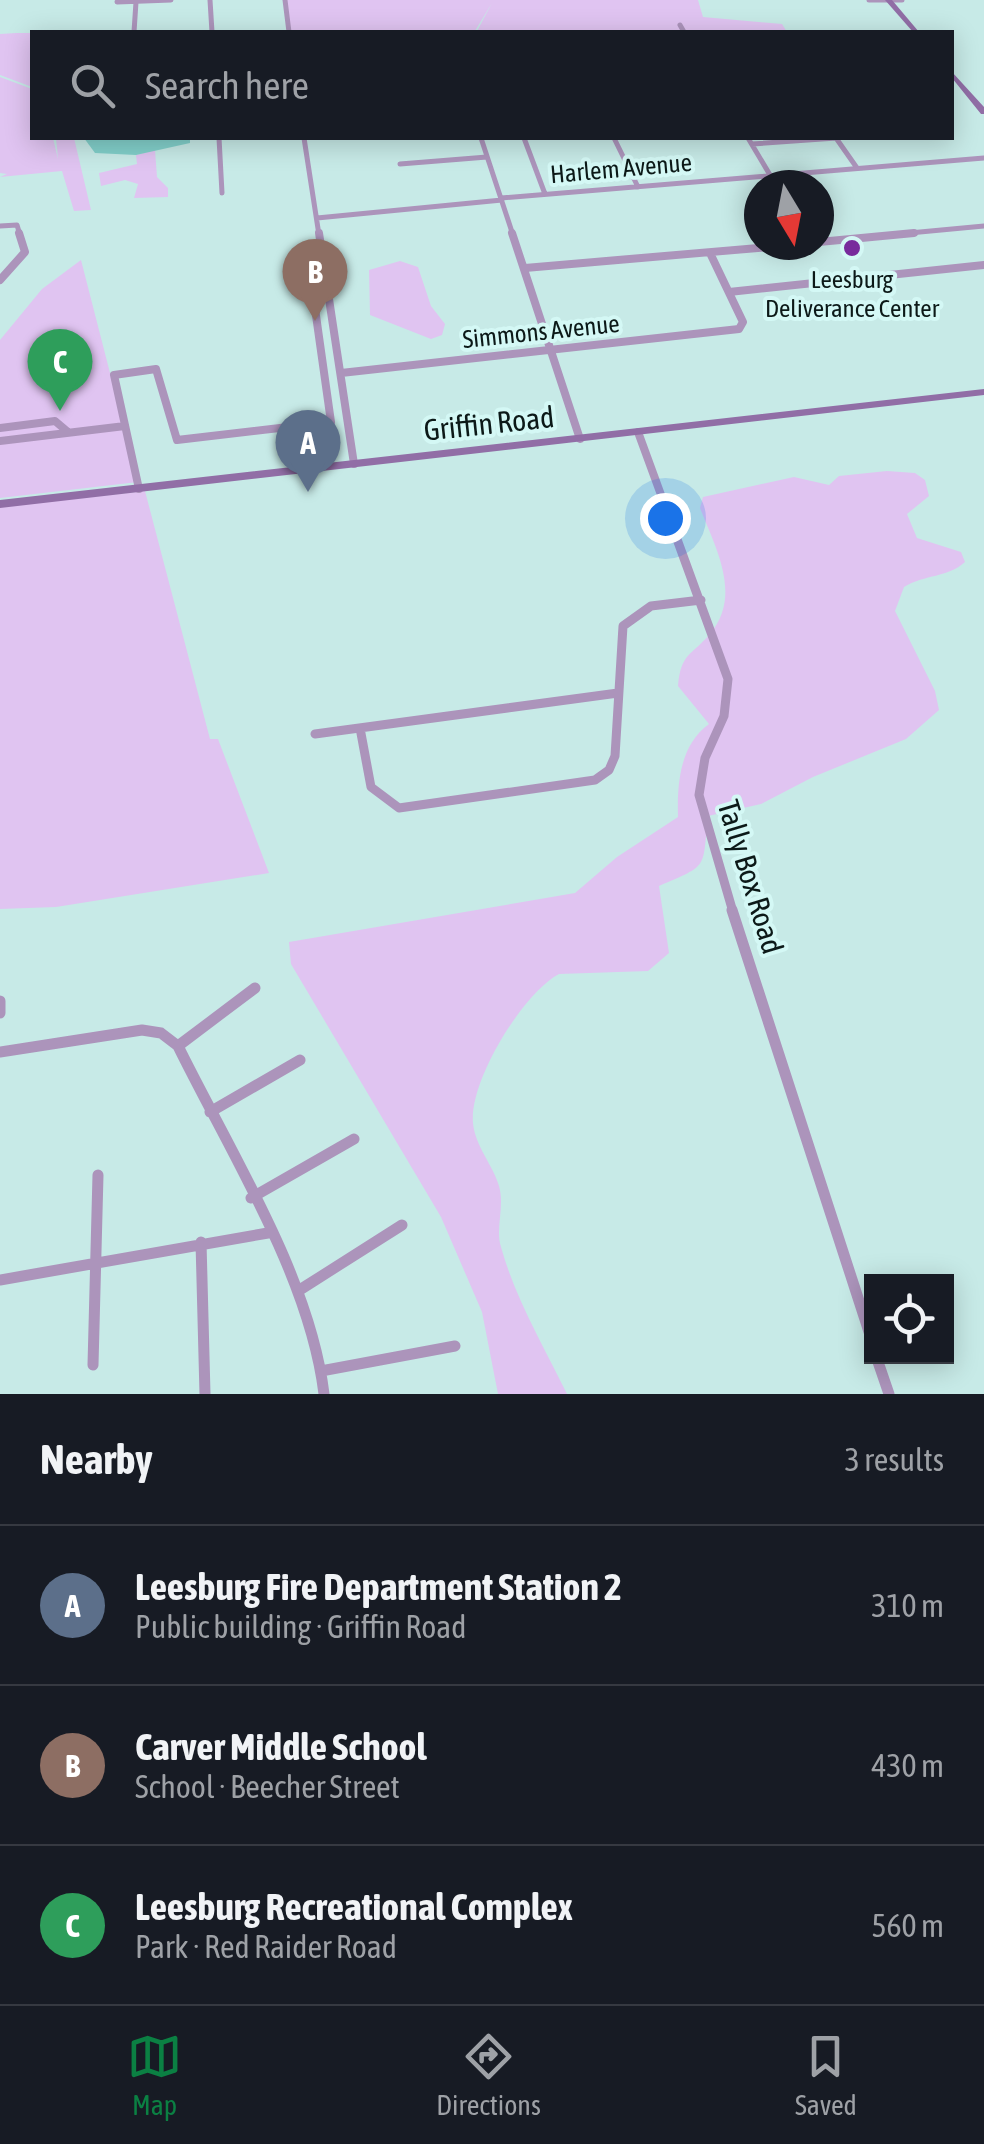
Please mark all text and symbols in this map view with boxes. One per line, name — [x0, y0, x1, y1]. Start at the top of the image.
search box — [30, 30, 954, 140]
icon: search — [65, 58, 120, 113]
text: Search here — [145, 64, 309, 107]
street label: Harlem Avenue — [549, 148, 693, 188]
north arrow — [744, 170, 834, 260]
marker: Leesburg Deliverance Center — [841, 237, 863, 259]
pin: B — [282, 238, 348, 321]
place label: Leesburg Deliverance Center — [765, 265, 940, 322]
street label: Simmons Avenue — [461, 309, 621, 353]
pin: C — [28, 328, 92, 411]
street label: Griffin Road — [422, 399, 556, 447]
pin: A — [276, 410, 340, 492]
your location — [640, 493, 691, 544]
street label: Tally Box Road — [712, 796, 790, 958]
map controls — [864, 1274, 954, 1364]
button: locate — [864, 1274, 954, 1364]
text: Nearby — [40, 1435, 153, 1483]
text: 3 results — [845, 1441, 944, 1478]
text: Leesburg Fire Department Station 2 — [135, 1565, 622, 1608]
text: A — [65, 1587, 80, 1624]
text: 310 m — [871, 1587, 944, 1624]
text: Public building · Griffin Road — [135, 1608, 466, 1645]
text: Carver Middle School — [135, 1725, 427, 1768]
text: B — [65, 1747, 80, 1784]
text: 430 m — [871, 1747, 944, 1784]
text: School · Beecher Street — [135, 1768, 400, 1805]
text: Leesburg Recreational Complex — [135, 1885, 573, 1928]
text: C — [65, 1907, 80, 1944]
text: 560 m — [871, 1907, 944, 1944]
text: Park · Red Raider Road — [135, 1928, 397, 1965]
tab: Map — [127, 2029, 182, 2121]
tab: Directions — [436, 2029, 541, 2121]
tab: Saved — [795, 2029, 857, 2121]

